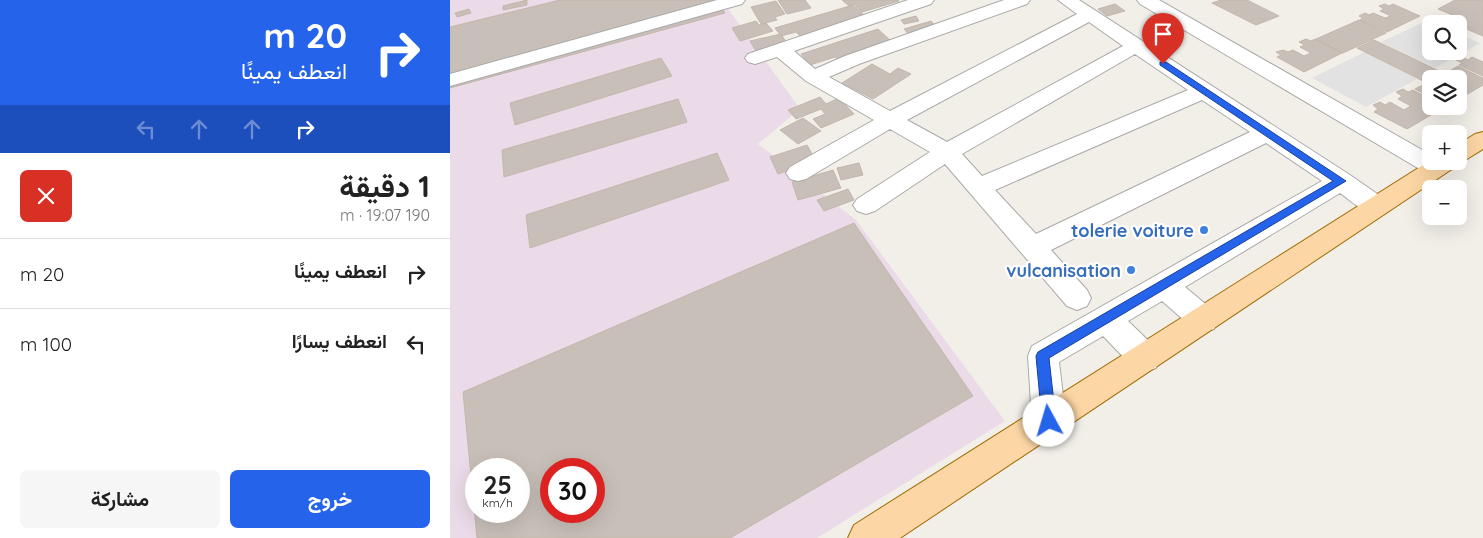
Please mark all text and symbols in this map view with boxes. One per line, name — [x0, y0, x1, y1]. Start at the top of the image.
text: 20 m — [264, 13, 347, 57]
pin — [1142, 13, 1184, 64]
map controls — [1422, 15, 1467, 225]
button: search — [1422, 15, 1467, 60]
icon: right — [365, 20, 430, 85]
icon: arrive — [1149, 20, 1177, 48]
text: انعطف يمينًا — [241, 57, 347, 85]
button: layers — [1422, 70, 1467, 115]
icon: left — [132, 115, 160, 143]
icon: ahead — [185, 115, 213, 143]
icon: ahead — [238, 115, 266, 143]
icon: right — [291, 115, 319, 143]
button: + — [1422, 125, 1467, 170]
text: 1 دقيقة — [339, 167, 430, 205]
button: close — [20, 170, 72, 222]
button: − — [1422, 180, 1467, 225]
text: 190 m · 19:07 — [340, 205, 430, 225]
place label: tolerie voiture — [1071, 219, 1194, 242]
marker: tolerie voiture — [1198, 224, 1210, 236]
text: انعطف يمينًا — [294, 259, 387, 283]
place label: vulcanisation — [1006, 259, 1121, 282]
icon: right — [402, 260, 430, 288]
text: 20 m — [20, 262, 64, 286]
marker: vulcanisation — [1125, 264, 1137, 276]
text: انعطف يسارًا — [292, 329, 387, 353]
icon: left — [402, 330, 430, 358]
text: 100 m — [20, 332, 72, 356]
position arrow — [1022, 394, 1074, 446]
speed limit sign: 30 — [540, 458, 605, 523]
text: 25 — [483, 469, 512, 500]
button: مشاركة — [20, 470, 220, 528]
button: خروج — [230, 470, 430, 528]
text: km/h — [482, 495, 513, 510]

